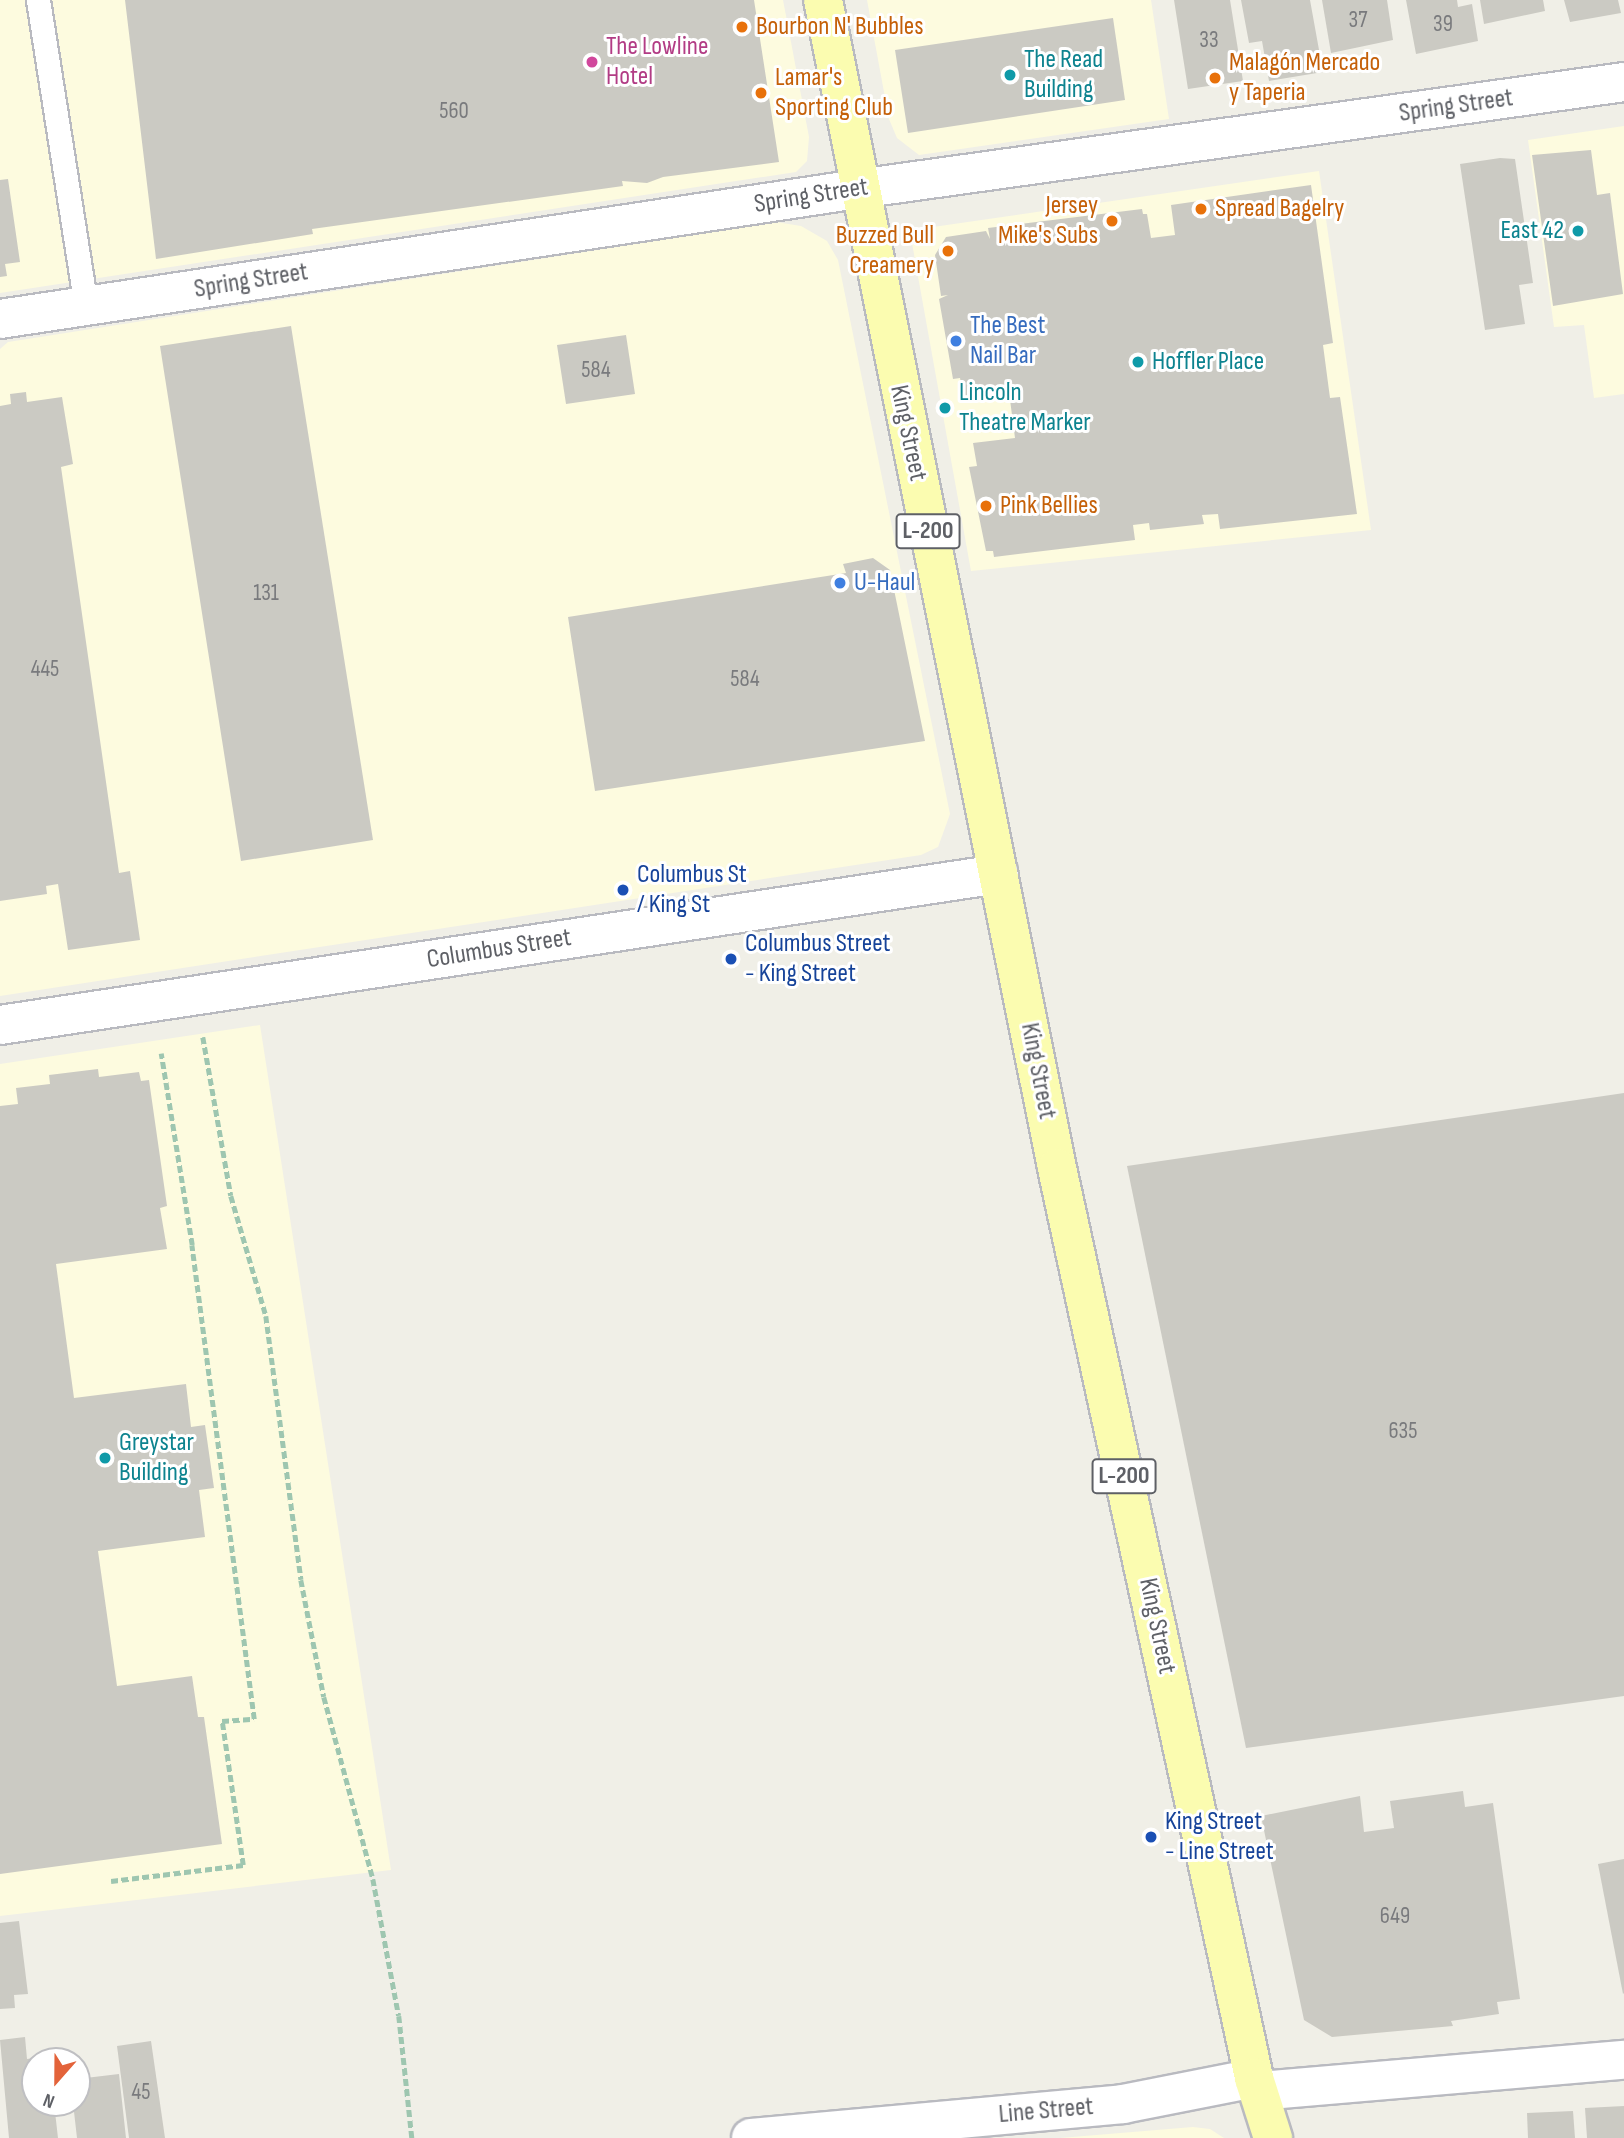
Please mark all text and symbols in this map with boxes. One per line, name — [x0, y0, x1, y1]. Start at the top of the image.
house number: 37 — [1349, 6, 1367, 34]
house number: 39 — [1433, 10, 1453, 38]
place label: Bourbon N' Bubbles — [756, 11, 924, 43]
marker: Bourbon N' Bubbles — [734, 19, 750, 35]
house number: 33 — [1199, 26, 1219, 54]
place label: The Lowline Hotel — [606, 31, 708, 92]
place label: The Read Building — [1024, 44, 1103, 106]
place label: Malagón Mercado y Taperia — [1229, 47, 1380, 108]
marker: The Lowline Hotel — [584, 54, 600, 70]
place label: Lamar's Sporting Club — [775, 62, 893, 124]
marker: The Read Building — [1002, 67, 1018, 83]
marker: Malagón Mercado y Taperia — [1207, 70, 1223, 86]
street label: Spring Street — [1397, 83, 1515, 129]
marker: Lamar's Sporting Club — [753, 85, 769, 101]
house number: 560 — [439, 97, 469, 125]
street label: Spring Street — [752, 172, 870, 220]
place label: Jersey Mike's Subs — [998, 190, 1098, 252]
place label: Spread Bagelry — [1215, 193, 1344, 225]
marker: Spread Bagelry — [1193, 201, 1209, 217]
marker: Jersey Mike's Subs — [1104, 213, 1120, 229]
place label: East 42 — [1501, 215, 1564, 247]
place label: Buzzed Bull Creamery — [836, 220, 934, 282]
marker: East 42 — [1570, 223, 1586, 239]
marker: Buzzed Bull Creamery — [940, 243, 956, 259]
street label: Spring Street — [192, 257, 310, 305]
place label: The Best Nail Bar — [970, 310, 1045, 372]
marker: The Best Nail Bar — [948, 333, 964, 349]
place label: Hoffler Place — [1152, 346, 1264, 378]
marker: Hoffler Place — [1130, 354, 1146, 370]
house number: 584 — [581, 356, 611, 384]
place label: Lincoln Theatre Marker — [959, 377, 1091, 438]
street label: King Street — [883, 382, 933, 484]
marker: Lincoln Theatre Marker — [937, 400, 953, 416]
place label: Pink Bellies — [1000, 490, 1098, 522]
marker: Pink Bellies — [978, 498, 994, 514]
road number: L-200 — [895, 510, 961, 552]
place label: U-Haul — [854, 567, 915, 599]
marker: U-Haul — [832, 575, 848, 591]
house number: 131 — [253, 579, 279, 607]
house number: 445 — [31, 655, 59, 683]
house number: 584 — [730, 665, 760, 693]
place label: Columbus St / King St — [637, 859, 747, 920]
marker: Columbus St / King St — [615, 882, 631, 898]
street label: Columbus Street — [425, 922, 573, 976]
place label: Columbus Street - King Street — [745, 928, 891, 990]
marker: Columbus Street - King Street — [723, 951, 739, 967]
street label: King Street — [1013, 1020, 1063, 1122]
house number: 635 — [1389, 1417, 1417, 1445]
place label: Greystar Building — [119, 1427, 194, 1488]
marker: Greystar Building — [97, 1450, 113, 1466]
road number: L-200 — [1091, 1456, 1157, 1496]
street label: King Street — [1132, 1575, 1182, 1677]
place label: King Street - Line Street — [1165, 1806, 1274, 1868]
marker: King Street - Line Street — [1143, 1829, 1159, 1845]
house number: 649 — [1380, 1902, 1410, 1930]
north arrow — [21, 2047, 91, 2117]
house number: 45 — [132, 2078, 150, 2106]
text: N — [40, 2088, 58, 2113]
street label: Line Street — [997, 2091, 1095, 2131]

